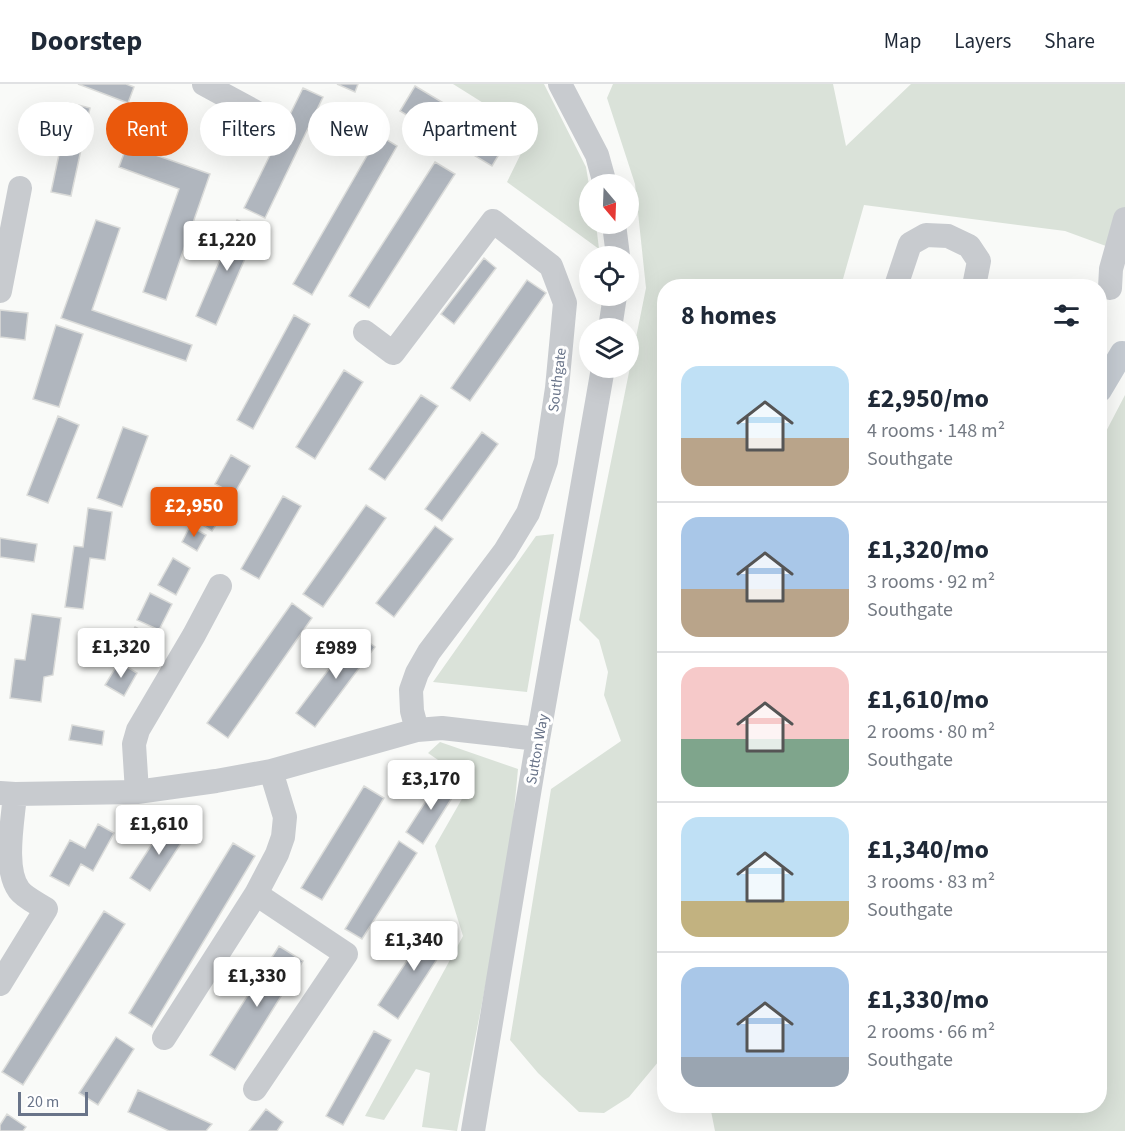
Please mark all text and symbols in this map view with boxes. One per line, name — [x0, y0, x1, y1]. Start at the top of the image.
text: Doorstep — [30, 21, 142, 61]
text: Map — [884, 26, 921, 56]
text: Layers — [954, 26, 1011, 56]
text: Share — [1044, 26, 1095, 56]
chip: Buy — [18, 102, 94, 156]
chip: Rent — [106, 102, 188, 156]
chip: Filters — [200, 102, 296, 156]
chip: New — [308, 102, 390, 156]
chip: Apartment — [402, 102, 538, 156]
north arrow — [579, 174, 639, 234]
map controls — [579, 174, 639, 378]
pin: £1,220 — [178, 221, 276, 272]
text: £1,220 — [198, 226, 256, 254]
button: locate — [579, 246, 639, 306]
text: 8 homes — [681, 297, 776, 334]
icon: filters — [1050, 299, 1083, 332]
button: layers — [579, 318, 639, 378]
street label: Southgate — [543, 347, 572, 413]
text: £2,950/mo — [867, 380, 989, 417]
icon: home — [729, 390, 801, 462]
text: 4 rooms · 148 m² — [867, 417, 1005, 445]
text: Southgate — [867, 445, 953, 473]
pin: £2,950 — [145, 487, 243, 538]
text: £2,950 — [165, 492, 223, 520]
text: £1,320/mo — [867, 531, 989, 568]
icon: home — [729, 541, 801, 613]
text: 3 rooms · 92 m² — [867, 568, 995, 596]
text: Southgate — [867, 596, 953, 624]
pin: £1,320 — [72, 628, 170, 679]
pin: £989 — [300, 629, 372, 680]
text: £1,320 — [92, 633, 150, 661]
text: £989 — [315, 634, 357, 662]
text: £1,610/mo — [867, 681, 989, 718]
icon: home — [729, 691, 801, 763]
street label: Sutton Way — [521, 712, 554, 786]
text: 2 rooms · 80 m² — [867, 718, 995, 746]
text: Southgate — [867, 746, 953, 774]
pin: £3,170 — [382, 760, 480, 811]
text: £3,170 — [402, 765, 460, 793]
pin: £1,610 — [110, 805, 208, 856]
text: £1,610 — [130, 810, 188, 838]
text: £1,340/mo — [867, 831, 989, 868]
icon: home — [729, 841, 801, 913]
text: 3 rooms · 83 m² — [867, 868, 995, 896]
text: Southgate — [867, 896, 953, 924]
pin: £1,340 — [365, 921, 463, 972]
text: £1,340 — [385, 926, 443, 954]
pin: £1,330 — [208, 957, 306, 1008]
text: £1,330 — [228, 962, 286, 990]
text: £1,330/mo — [867, 981, 989, 1018]
icon: home — [729, 991, 801, 1063]
text: 2 rooms · 66 m² — [867, 1018, 995, 1046]
text: Southgate — [867, 1046, 953, 1074]
scale bar — [18, 1089, 88, 1116]
text: 20 m — [27, 1091, 59, 1113]

